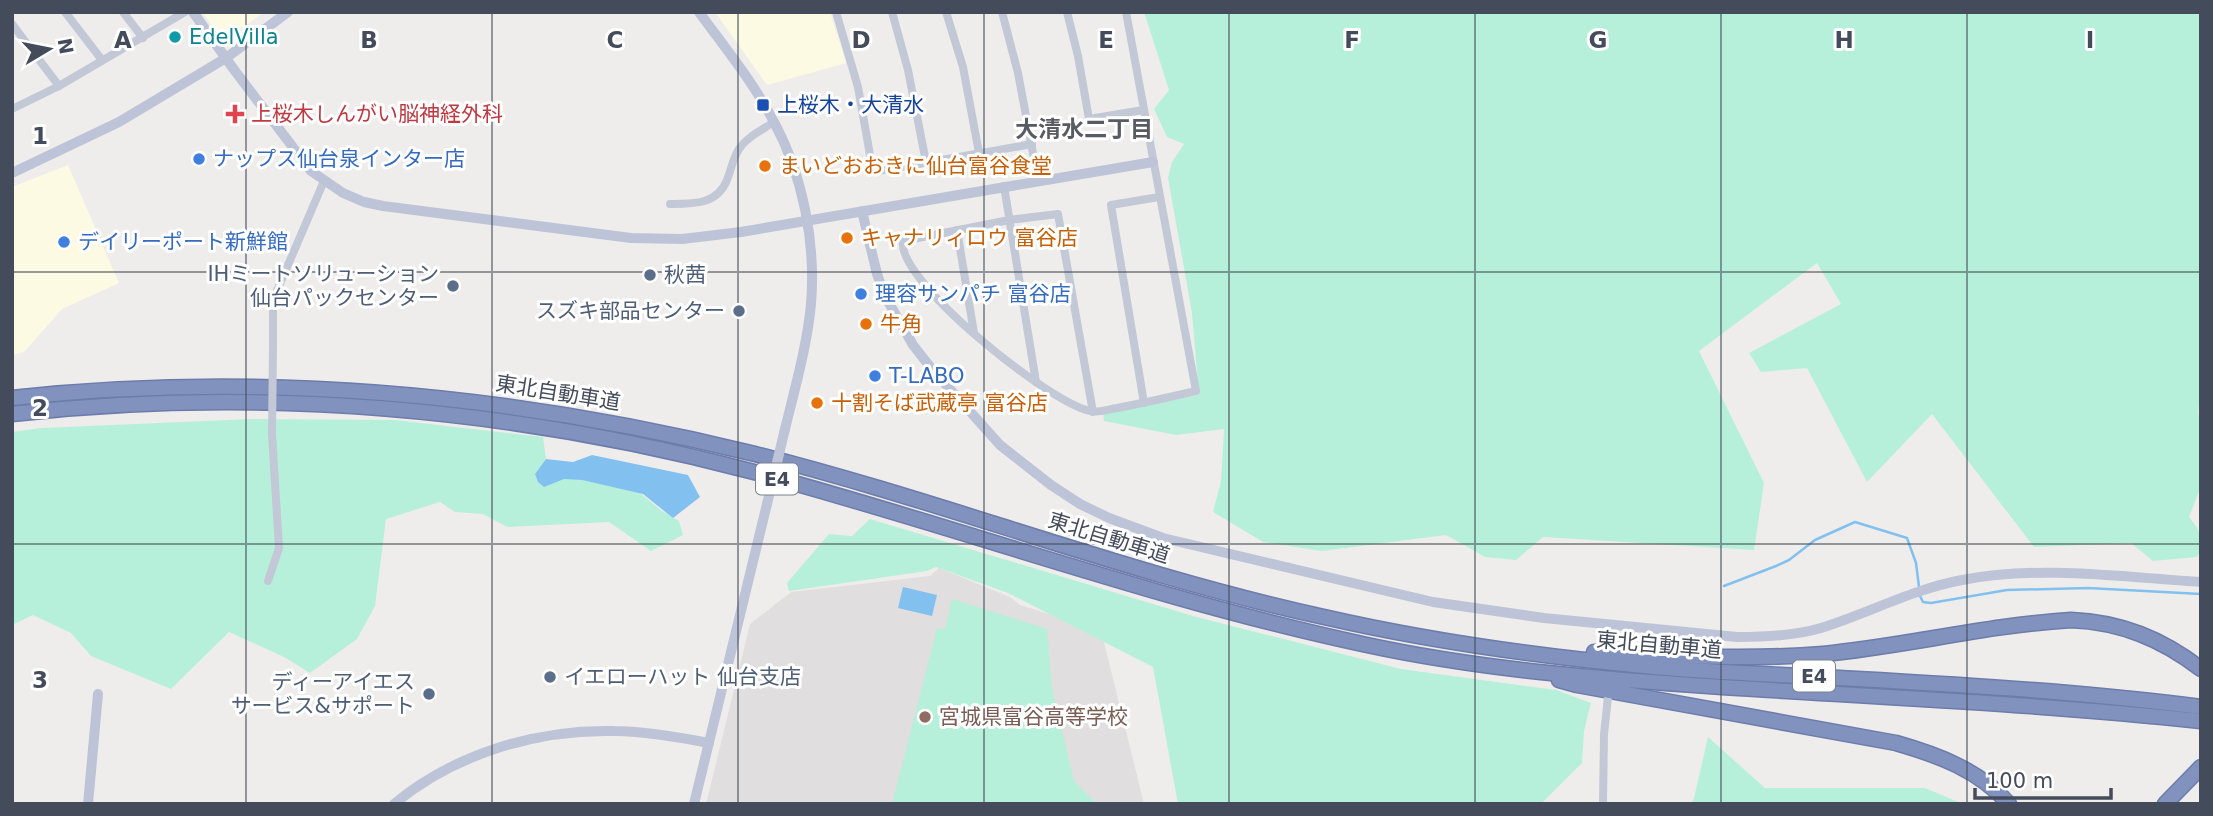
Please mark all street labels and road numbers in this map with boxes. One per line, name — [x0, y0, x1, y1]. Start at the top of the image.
street label: 東北自動車道 — [494, 371, 622, 415]
road number: E4 — [756, 464, 798, 494]
street label: 東北自動車道 — [1045, 508, 1173, 568]
street label: 東北自動車道 — [1595, 628, 1723, 662]
road number: E4 — [1793, 660, 1835, 692]

